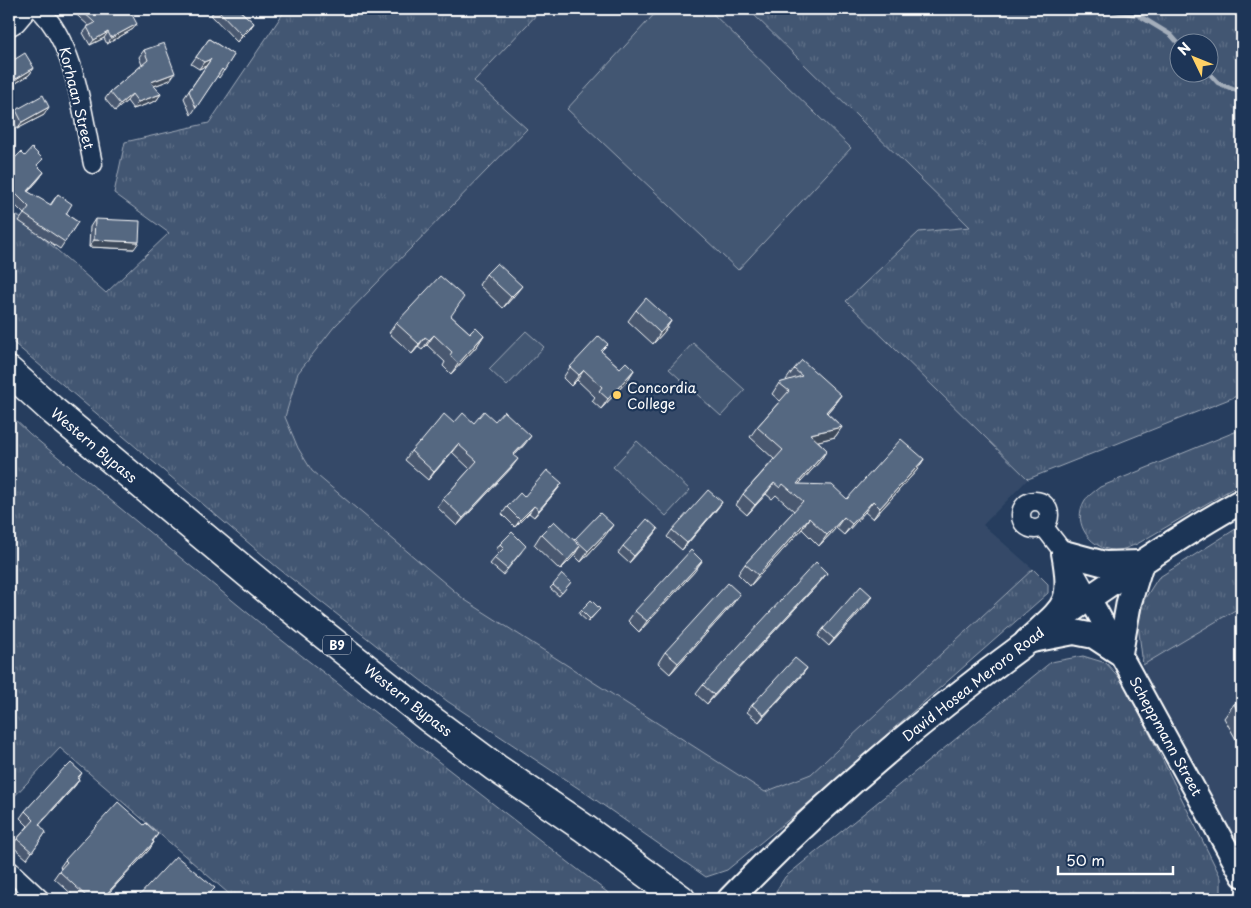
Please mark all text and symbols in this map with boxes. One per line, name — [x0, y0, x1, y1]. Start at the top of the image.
north arrow — [1168, 32, 1218, 82]
text: N — [1173, 38, 1196, 60]
street label: Korhaan Street — [54, 45, 100, 152]
place label: Concordia College — [627, 377, 697, 414]
marker: Concordia College — [611, 389, 623, 401]
street label: Western Bypass — [46, 403, 142, 488]
street label: David Hosea Meroro Road — [898, 622, 1048, 746]
road number: B9 — [323, 636, 351, 654]
street label: Western Bypass — [359, 659, 457, 742]
street label: Scheppmann Street — [1124, 672, 1208, 800]
scale bar — [1058, 843, 1174, 875]
text: 50 m — [1066, 848, 1105, 871]

